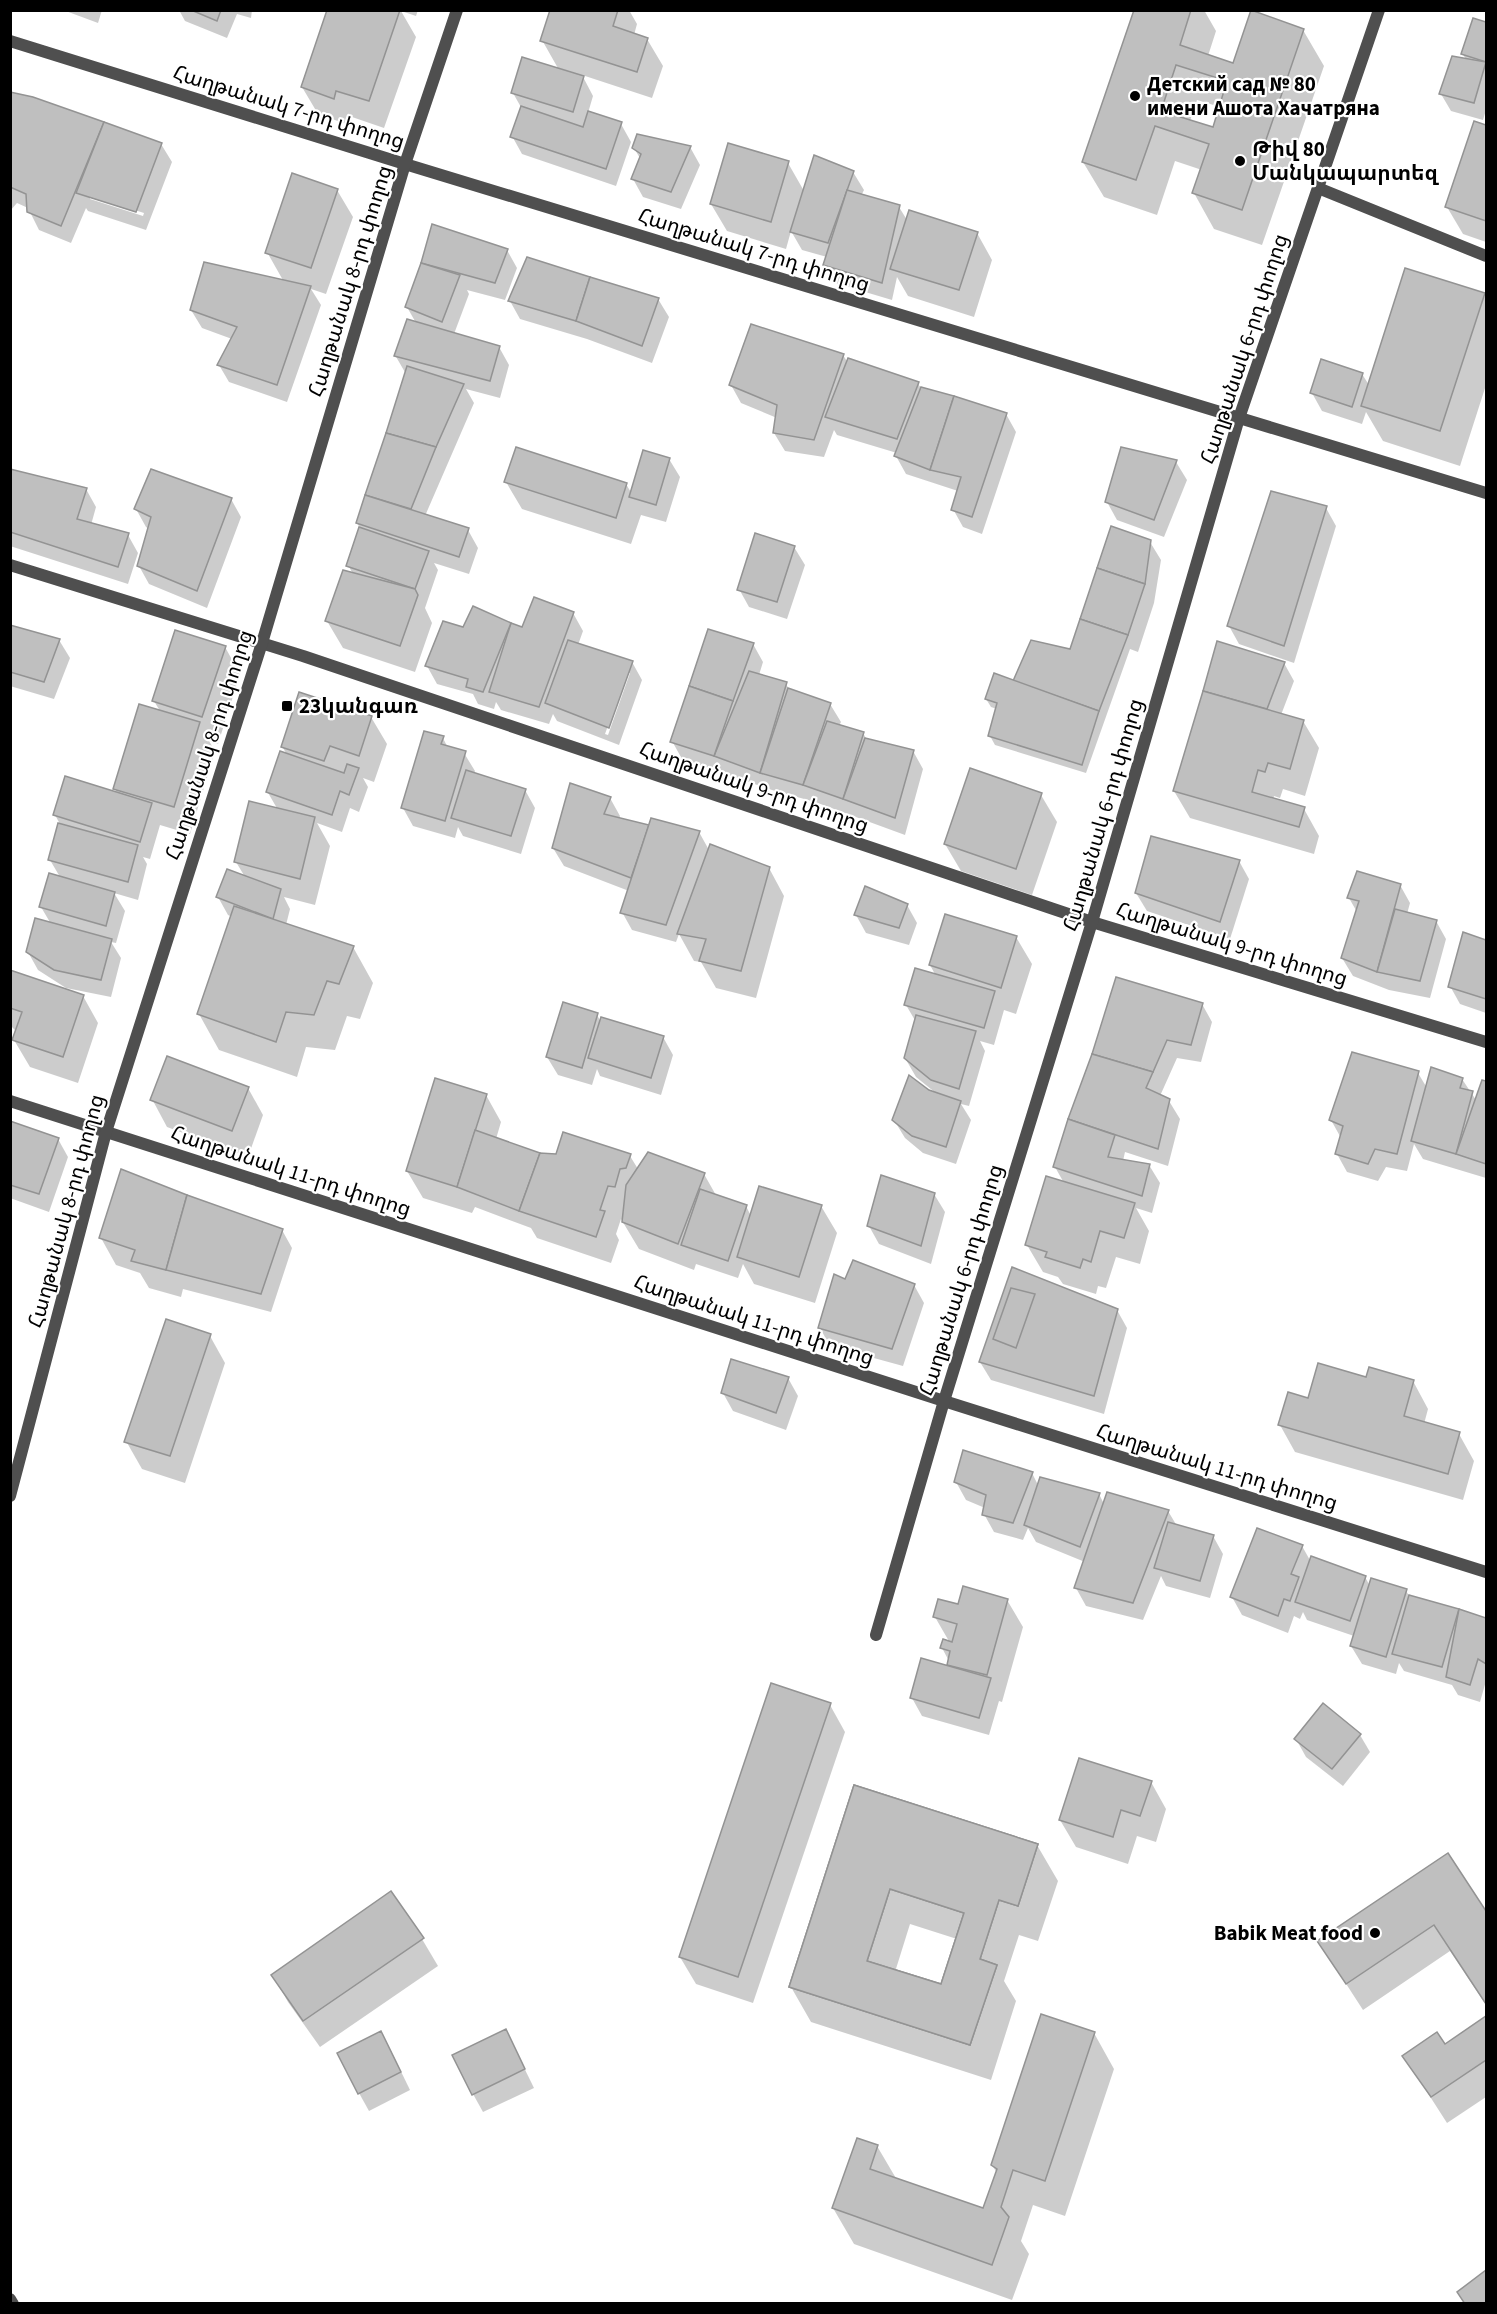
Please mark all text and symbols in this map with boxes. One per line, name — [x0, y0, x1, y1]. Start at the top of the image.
street label: Հաղթանակ 7-րդ փողոց — [170, 57, 408, 157]
place label: Детский сад № 80 имени Ашота Хачатряна — [1147, 69, 1380, 123]
marker: Детский сад № 80 имени Ашота Хачатряна — [1128, 89, 1142, 103]
place label: Թիվ 80 Մանկապարտեզ — [1252, 134, 1440, 188]
marker: Թիվ 80 Մանկապարտեզ — [1233, 154, 1247, 168]
street label: Հաղթանակ 8-րդ փողոց — [300, 162, 400, 400]
street label: Հաղթանակ 7-րդ փողոց — [635, 200, 873, 300]
street label: Հաղթանակ 6-րդ փողոց — [1193, 230, 1295, 468]
street label: Հաղթանակ 8-րդ փողոց — [158, 626, 260, 864]
place label: 23կանգառ — [299, 691, 418, 721]
street label: Հաղթանակ 6-րդ փողոց — [1055, 695, 1151, 935]
marker: 23կանգառ — [280, 699, 294, 713]
street label: Հաղթանակ 9-րդ փողոց — [635, 734, 873, 840]
street label: Հաղթանակ 9-րդ փողոց — [1113, 894, 1351, 994]
street label: Հաղթանակ 8-րդ փողոց — [20, 1091, 112, 1331]
street label: Հաղթանակ 11-րդ փողոց — [167, 1118, 415, 1224]
street label: Հաղթանակ 6-րդ փողոց — [911, 1161, 1011, 1399]
street label: Հաղթանակ 11-րդ փողոց — [630, 1267, 878, 1373]
street label: Հաղթանակ 11-րդ փողոց — [1093, 1416, 1341, 1518]
place label: Babik Meat food — [1214, 1918, 1363, 1948]
marker: Babik Meat food — [1368, 1926, 1382, 1940]

